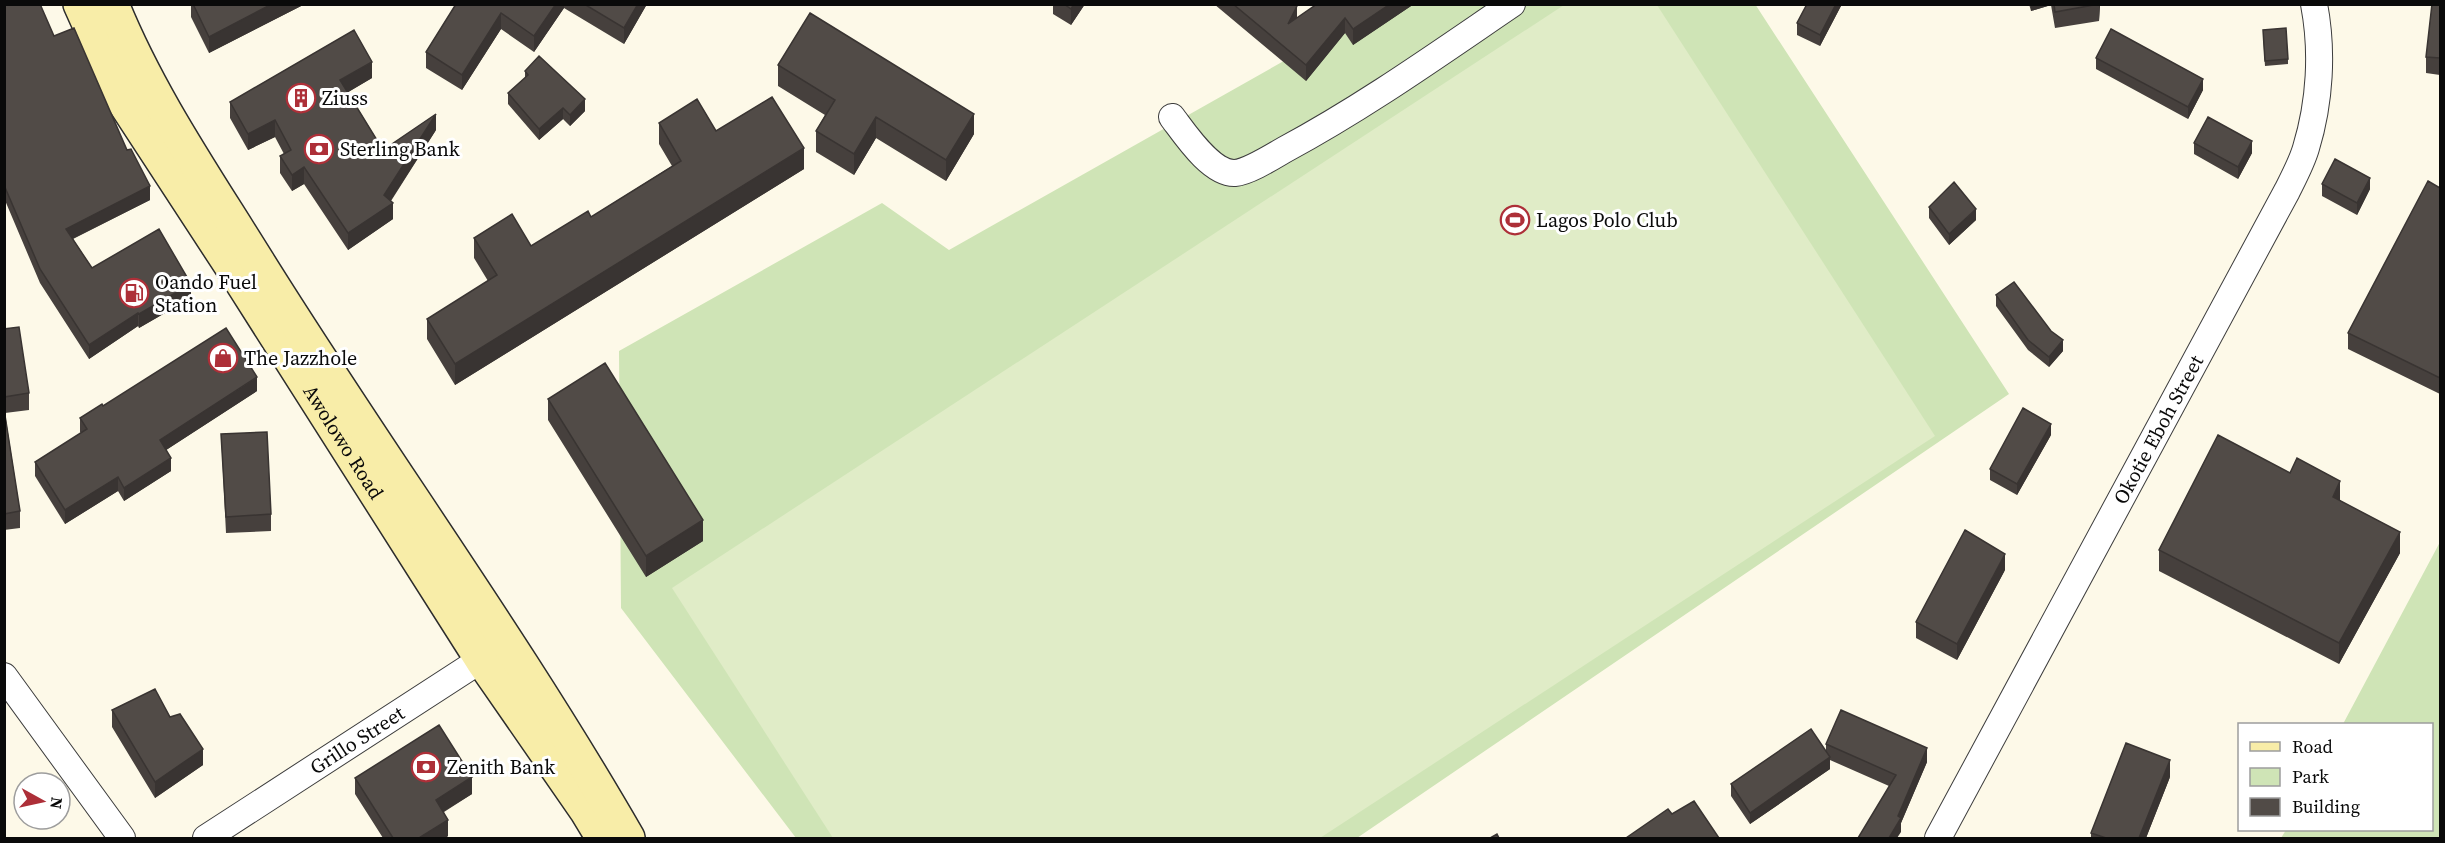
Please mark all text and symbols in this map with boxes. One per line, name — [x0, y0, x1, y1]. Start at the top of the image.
building icon: Ziuss — [285, 82, 317, 114]
place label: Ziuss — [322, 84, 368, 112]
bank icon: Sterling Bank — [303, 133, 335, 165]
place label: Sterling Bank — [340, 135, 460, 163]
sports icon: Lagos Polo Club — [1499, 204, 1531, 236]
place label: Lagos Polo Club — [1536, 206, 1678, 234]
place label: Oando Fuel Station — [155, 268, 257, 319]
fuel station icon: Oando Fuel Station — [118, 277, 150, 309]
shop icon: The Jazzhole — [207, 342, 239, 374]
place label: The Jazzhole — [244, 344, 357, 372]
street label: Okotie Eboh Street — [2107, 350, 2210, 509]
street label: Awolowo Road — [296, 379, 391, 505]
street label: Grillo Street — [304, 699, 410, 781]
legend — [2238, 723, 2433, 831]
text: Road — [2292, 734, 2333, 759]
bank icon: Zenith Bank — [410, 751, 442, 783]
place label: Zenith Bank — [447, 753, 555, 781]
text: Park — [2292, 764, 2329, 789]
north arrow — [12, 771, 72, 831]
text: Building — [2292, 794, 2360, 819]
text: N — [45, 796, 69, 811]

